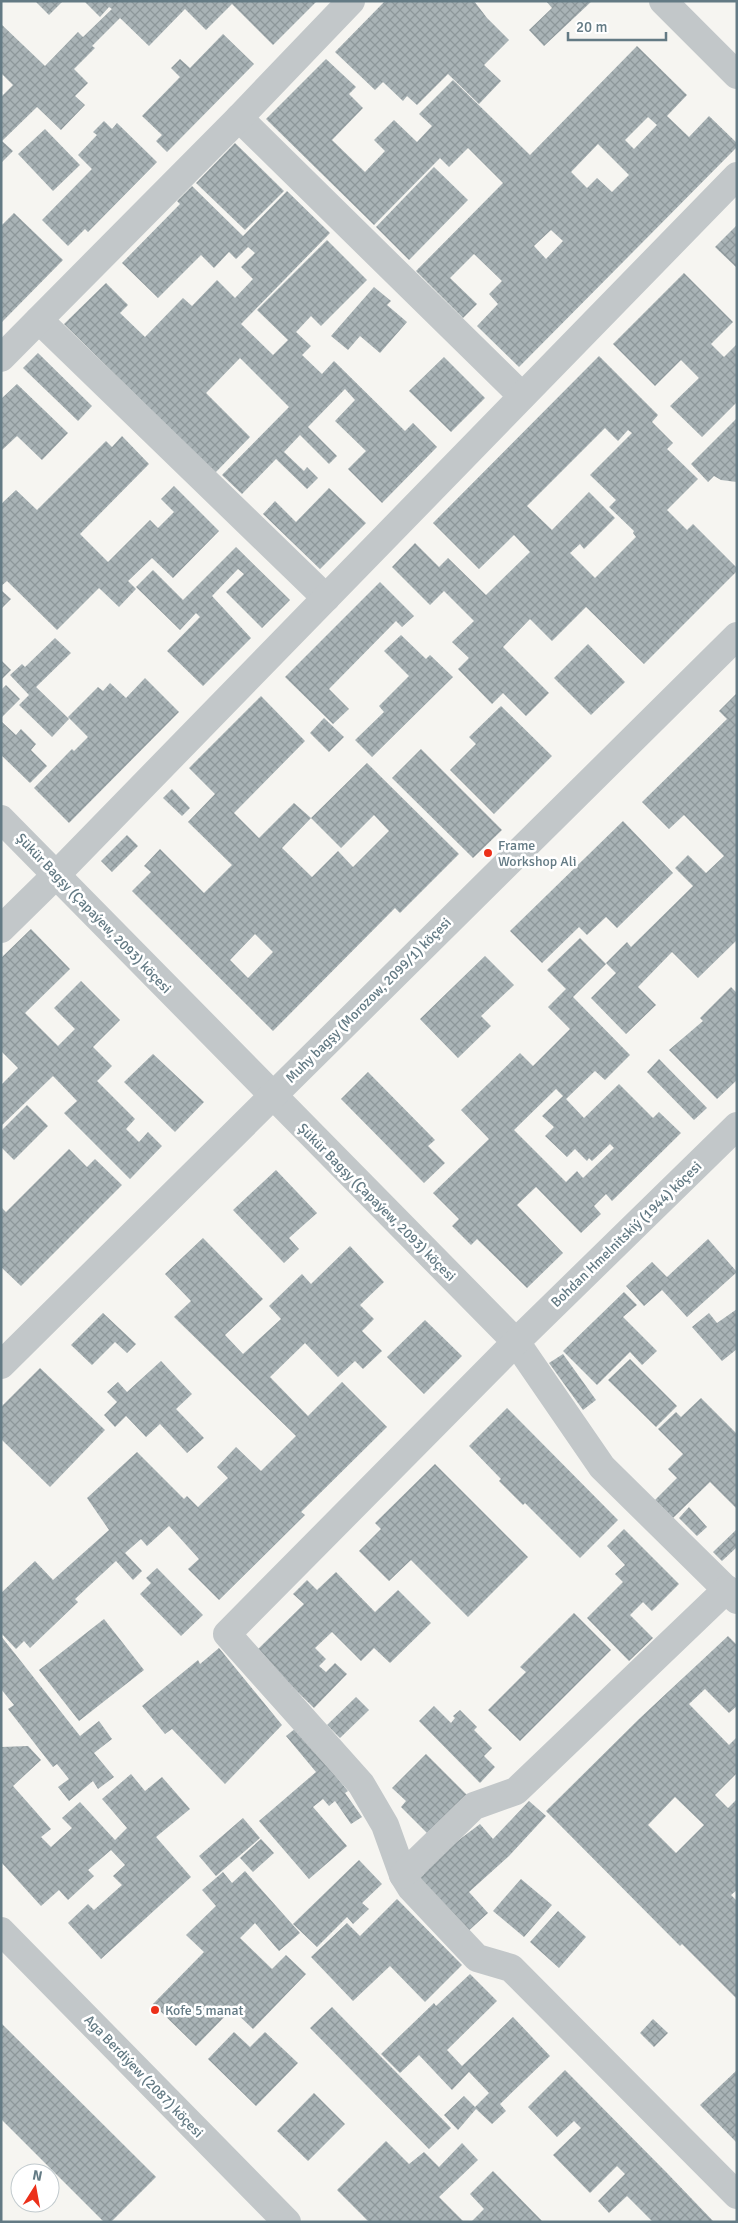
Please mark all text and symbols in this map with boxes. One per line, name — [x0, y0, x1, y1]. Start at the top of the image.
scale bar — [568, 10, 666, 42]
text: 20 m — [576, 18, 607, 36]
street label: Şükür Bagşy (Çapaýew, 2093) köçesi — [12, 830, 175, 997]
place label: Frame Workshop Ali — [498, 837, 577, 870]
marker: Frame Workshop Ali — [482, 847, 494, 859]
street label: Muhy bagşy (Morozow, 2099/1) köçesi — [282, 914, 455, 1087]
street label: Şükür Bagşy (Çapaýew, 2093) köçesi — [294, 1120, 459, 1285]
street label: Bohdan Hmelnitskiý (1944) köçesi — [547, 1158, 705, 1311]
place label: Kofe 5 manat — [165, 2002, 243, 2019]
marker: Kofe 5 manat — [149, 2004, 161, 2016]
street label: Aga Berdiýew (2087) köçesi — [81, 2011, 207, 2141]
north arrow — [10, 2163, 60, 2213]
text: N — [31, 2166, 44, 2185]

